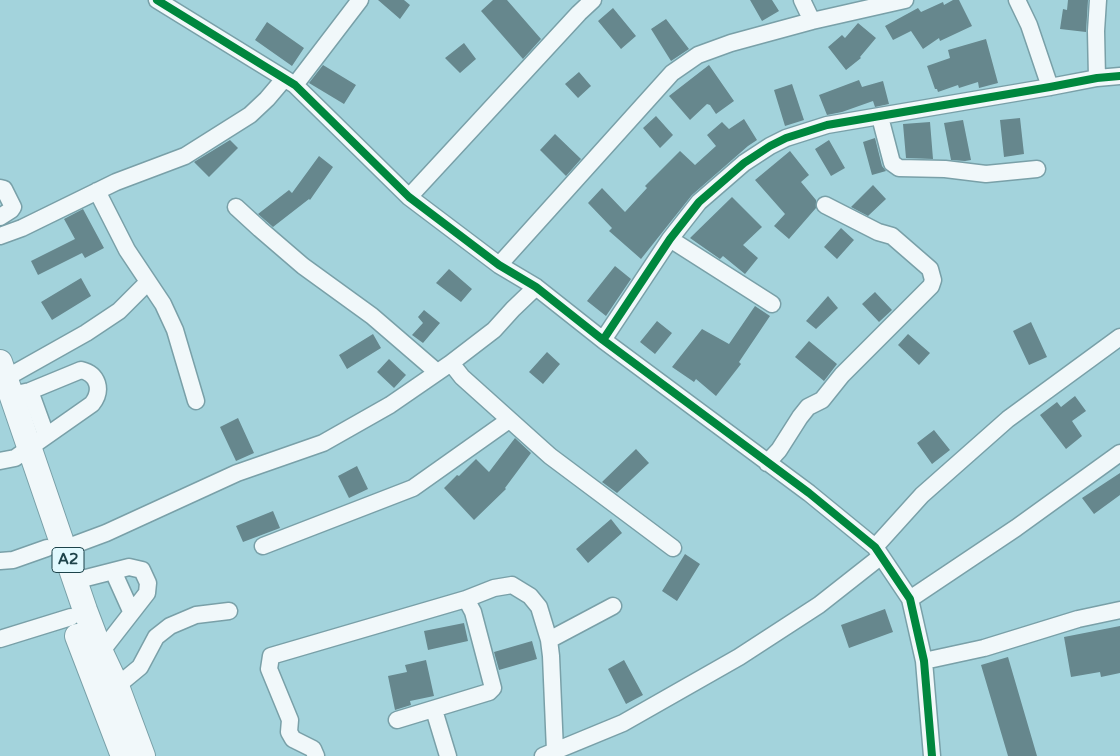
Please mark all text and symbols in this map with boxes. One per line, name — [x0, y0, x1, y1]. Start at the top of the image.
road number: A2 — [52, 548, 84, 572]

